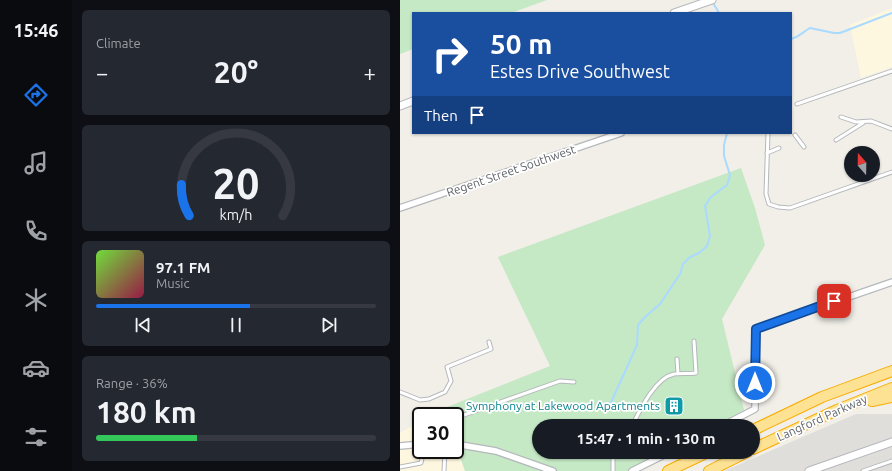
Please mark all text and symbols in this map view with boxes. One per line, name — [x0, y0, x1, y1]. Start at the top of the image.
text: 15:46 — [13, 20, 59, 40]
icon: right — [424, 28, 476, 80]
text: 50 m — [490, 28, 552, 59]
text: Climate — [96, 36, 141, 50]
text: 20° — [214, 55, 258, 89]
text: − — [96, 60, 108, 85]
text: + — [364, 60, 376, 85]
text: Estes Drive Southwest — [490, 61, 670, 81]
icon: directions — [22, 81, 50, 109]
icon: arrive — [466, 104, 488, 126]
text: Then — [424, 107, 458, 124]
street label: Regent Street Southwest — [445, 142, 577, 199]
north arrow — [844, 146, 880, 182]
map controls — [844, 146, 880, 182]
icon: music — [22, 149, 50, 177]
text: 20 — [213, 160, 259, 207]
text: km/h — [220, 206, 252, 222]
icon: phone — [22, 217, 50, 245]
text: 97.1 FM — [156, 259, 210, 276]
text: Music — [156, 276, 190, 290]
pin — [817, 284, 851, 318]
icon: climate — [22, 286, 50, 314]
icon: arrive — [823, 290, 845, 312]
icon: previous — [132, 314, 154, 336]
icon: pause — [225, 314, 247, 336]
icon: next — [318, 314, 340, 336]
icon: car — [22, 354, 50, 382]
position arrow — [734, 362, 776, 404]
text: Range · 36% — [96, 376, 168, 390]
street label: Langford Parkway — [775, 392, 869, 443]
text: 180 km — [96, 395, 197, 429]
building icon: Symphony at Lakewood Apartments — [663, 395, 685, 417]
place label: Symphony at Lakewood Apartments — [466, 399, 660, 412]
speed limit sign: 30 — [412, 407, 464, 459]
icon: filters — [22, 423, 50, 451]
text: 15:47 · 1 min · 130 m — [577, 430, 715, 447]

